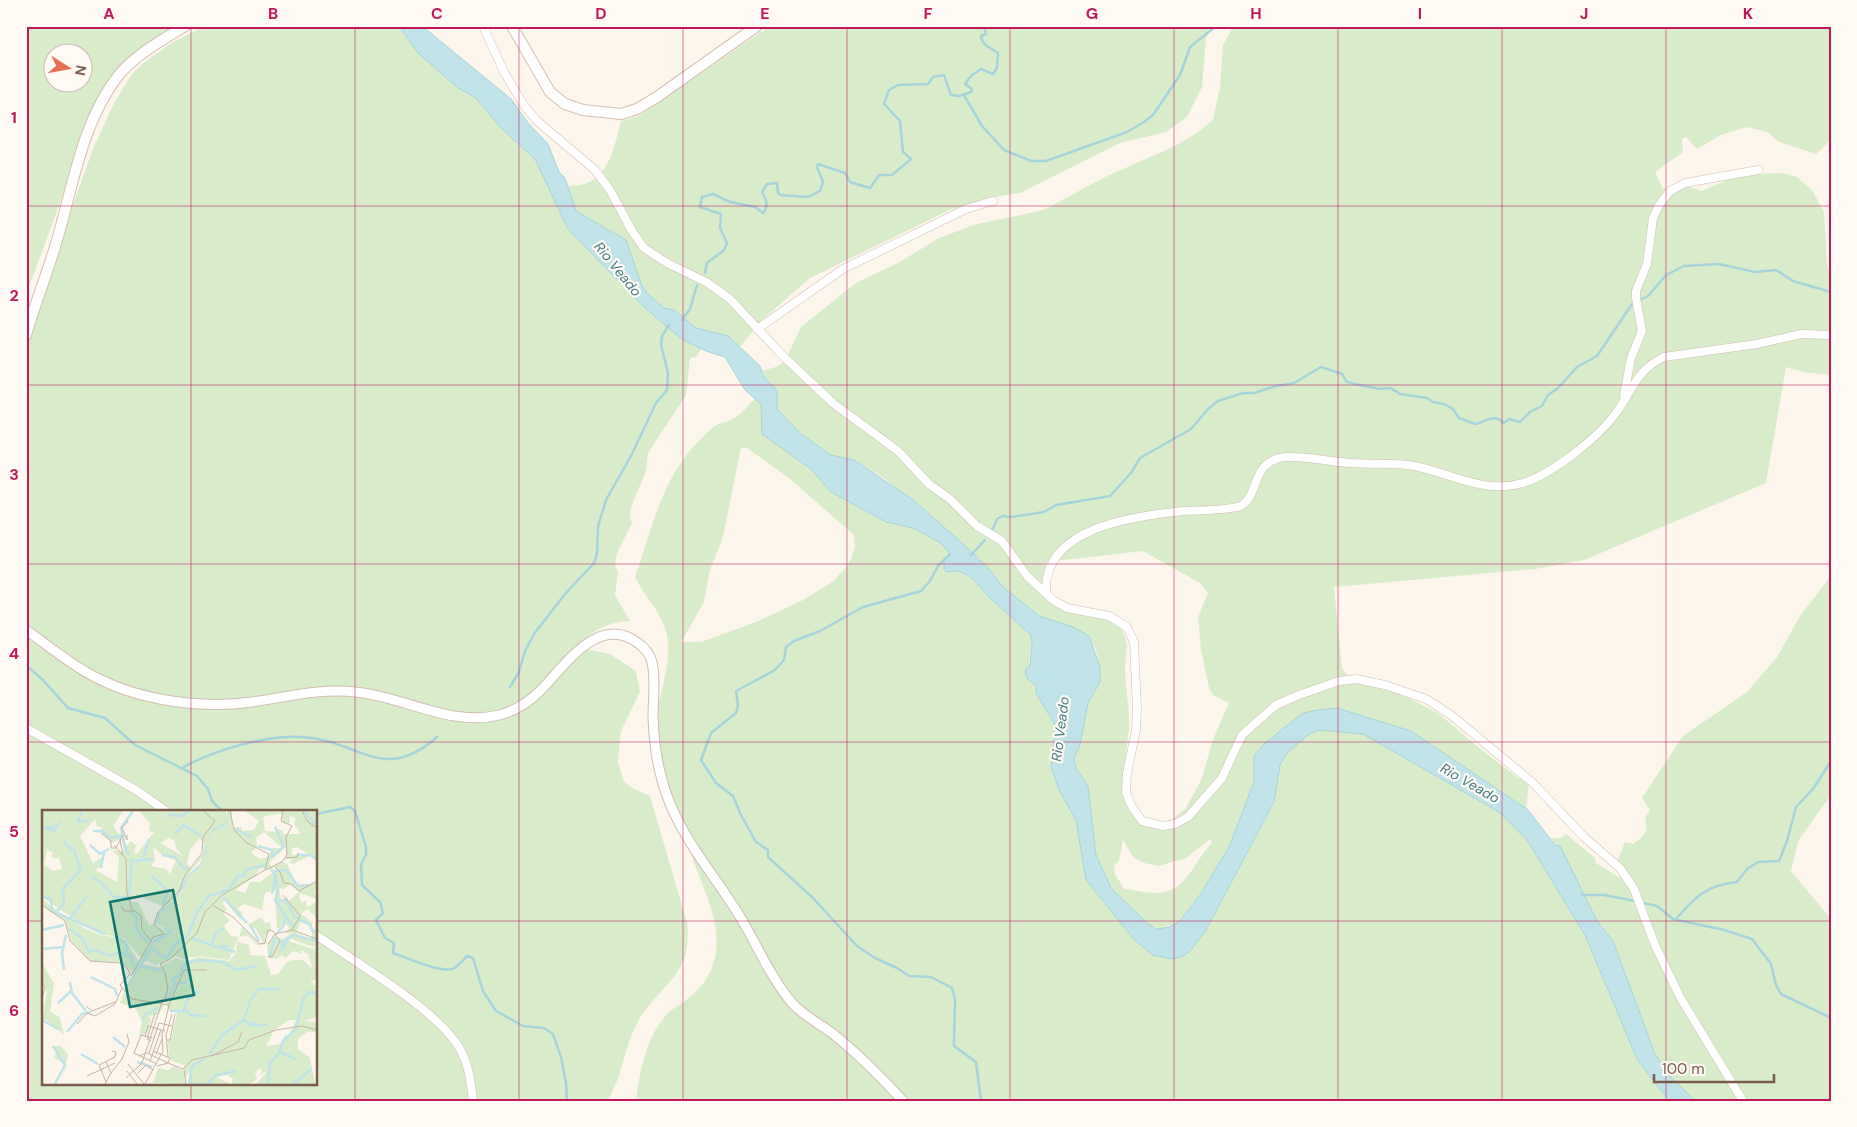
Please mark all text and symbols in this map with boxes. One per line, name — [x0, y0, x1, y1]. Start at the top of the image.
text: A — [103, 3, 115, 24]
text: B — [268, 3, 278, 24]
text: C — [431, 3, 443, 24]
text: D — [595, 3, 607, 24]
text: E — [760, 3, 770, 24]
text: F — [924, 3, 933, 24]
text: G — [1086, 3, 1098, 24]
text: H — [1250, 3, 1262, 24]
text: I — [1418, 3, 1422, 24]
text: J — [1580, 3, 1588, 24]
text: K — [1743, 3, 1754, 24]
north arrow — [42, 42, 92, 92]
text: N — [71, 64, 91, 77]
text: 1 — [11, 107, 17, 128]
water label: Rio Veado — [590, 238, 646, 300]
text: 2 — [9, 285, 19, 306]
text: 3 — [9, 464, 19, 485]
text: 4 — [9, 643, 19, 664]
water label: Rio Veado — [1047, 695, 1073, 763]
water label: Rio Veado — [1437, 759, 1503, 807]
inset map — [42, 810, 318, 1084]
text: 5 — [9, 821, 19, 842]
text: 6 — [9, 1000, 19, 1021]
scale bar — [1654, 1052, 1774, 1084]
text: 100 m — [1662, 1059, 1705, 1079]

